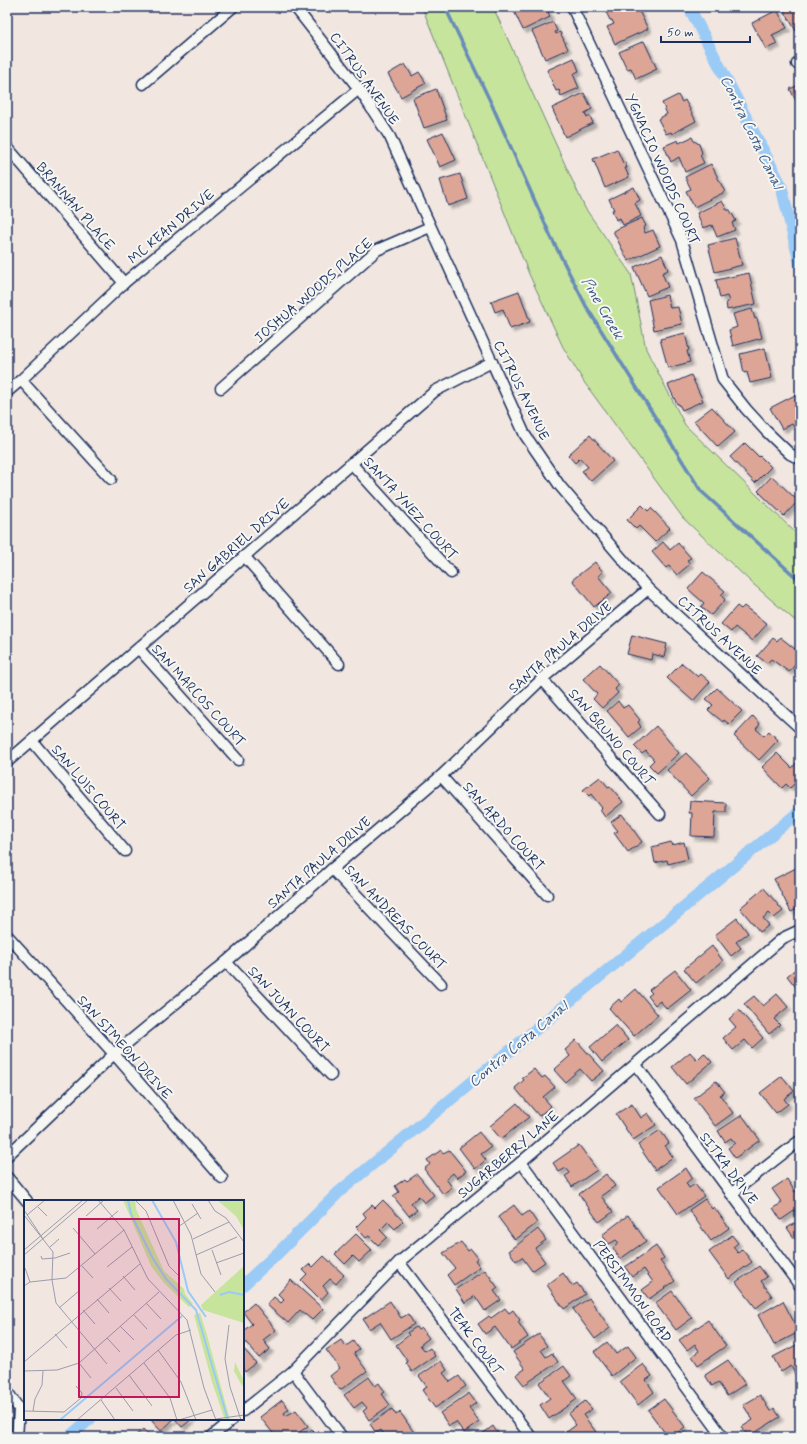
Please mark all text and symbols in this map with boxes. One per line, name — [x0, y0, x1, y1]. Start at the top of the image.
scale bar — [661, 18, 750, 44]
text: 50 m — [667, 25, 694, 41]
street label: CITRUS AVENUE — [326, 29, 403, 128]
water label: Contra Costa Canal — [715, 72, 788, 194]
street label: YGNACIO WOODS COURT — [621, 91, 704, 248]
street label: BRANNAN PLACE — [32, 159, 119, 255]
street label: MC KEAN DRIVE — [125, 185, 219, 268]
street label: JOSHUA WOODS PLACE — [251, 234, 377, 347]
water label: Pine Creek — [576, 274, 628, 344]
street label: CITRUS AVENUE — [489, 337, 553, 443]
street label: SANTA YNEZ COURT — [359, 453, 461, 564]
street label: SAN GABRIEL DRIVE — [180, 494, 294, 597]
street label: CITRUS AVENUE — [673, 592, 765, 680]
street label: SANTA PAULA DRIVE — [505, 598, 616, 698]
street label: SAN MARCOS COURT — [147, 641, 249, 751]
street label: SAN BRUNO COURT — [564, 685, 659, 790]
street label: SAN LUIS COURT — [47, 741, 129, 834]
street label: SAN ARDO COURT — [459, 778, 548, 875]
street label: SANTA PAULA DRIVE — [264, 813, 375, 913]
street label: SAN ANDREAS COURT — [340, 861, 450, 974]
street label: SAN JUAN COURT — [243, 963, 333, 1057]
street label: SAN SIMEON DRIVE — [73, 992, 176, 1104]
water label: Contra Costa Canal — [465, 996, 574, 1092]
street label: SUGARBERRY LANE — [454, 1107, 563, 1203]
street label: SITKA DRIVE — [695, 1129, 761, 1208]
inset map — [24, 1200, 244, 1420]
street label: PERSIMMON ROAD — [589, 1237, 675, 1346]
street label: TEAK COURT — [444, 1304, 507, 1380]

